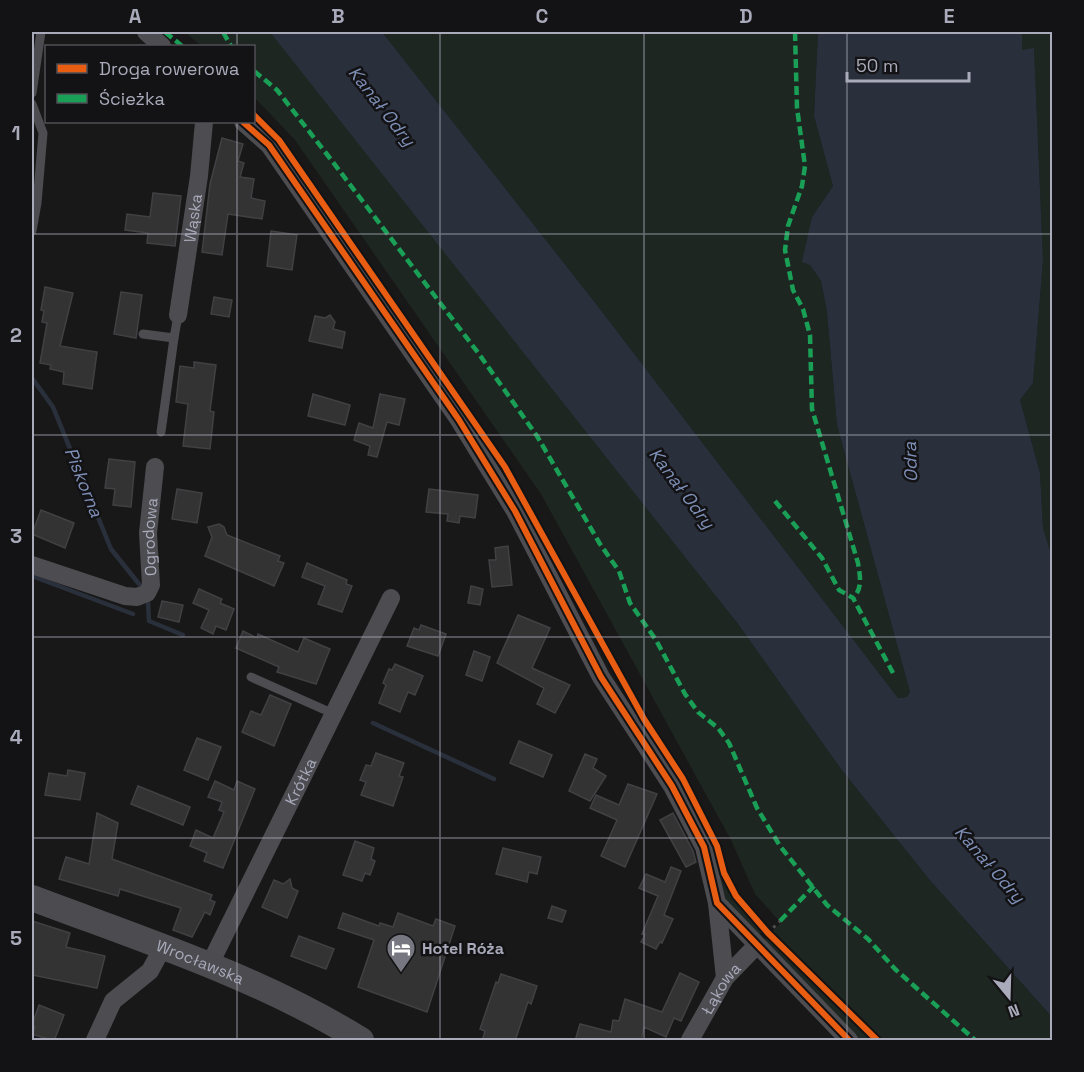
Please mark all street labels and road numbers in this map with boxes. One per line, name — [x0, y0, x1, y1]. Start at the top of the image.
street label: Wąska — [179, 192, 207, 244]
street label: Ogrodowa — [137, 497, 162, 577]
street label: Krótka — [280, 754, 321, 808]
street label: Wrocławska — [153, 935, 248, 989]
street label: Łąkowa — [696, 958, 745, 1018]

